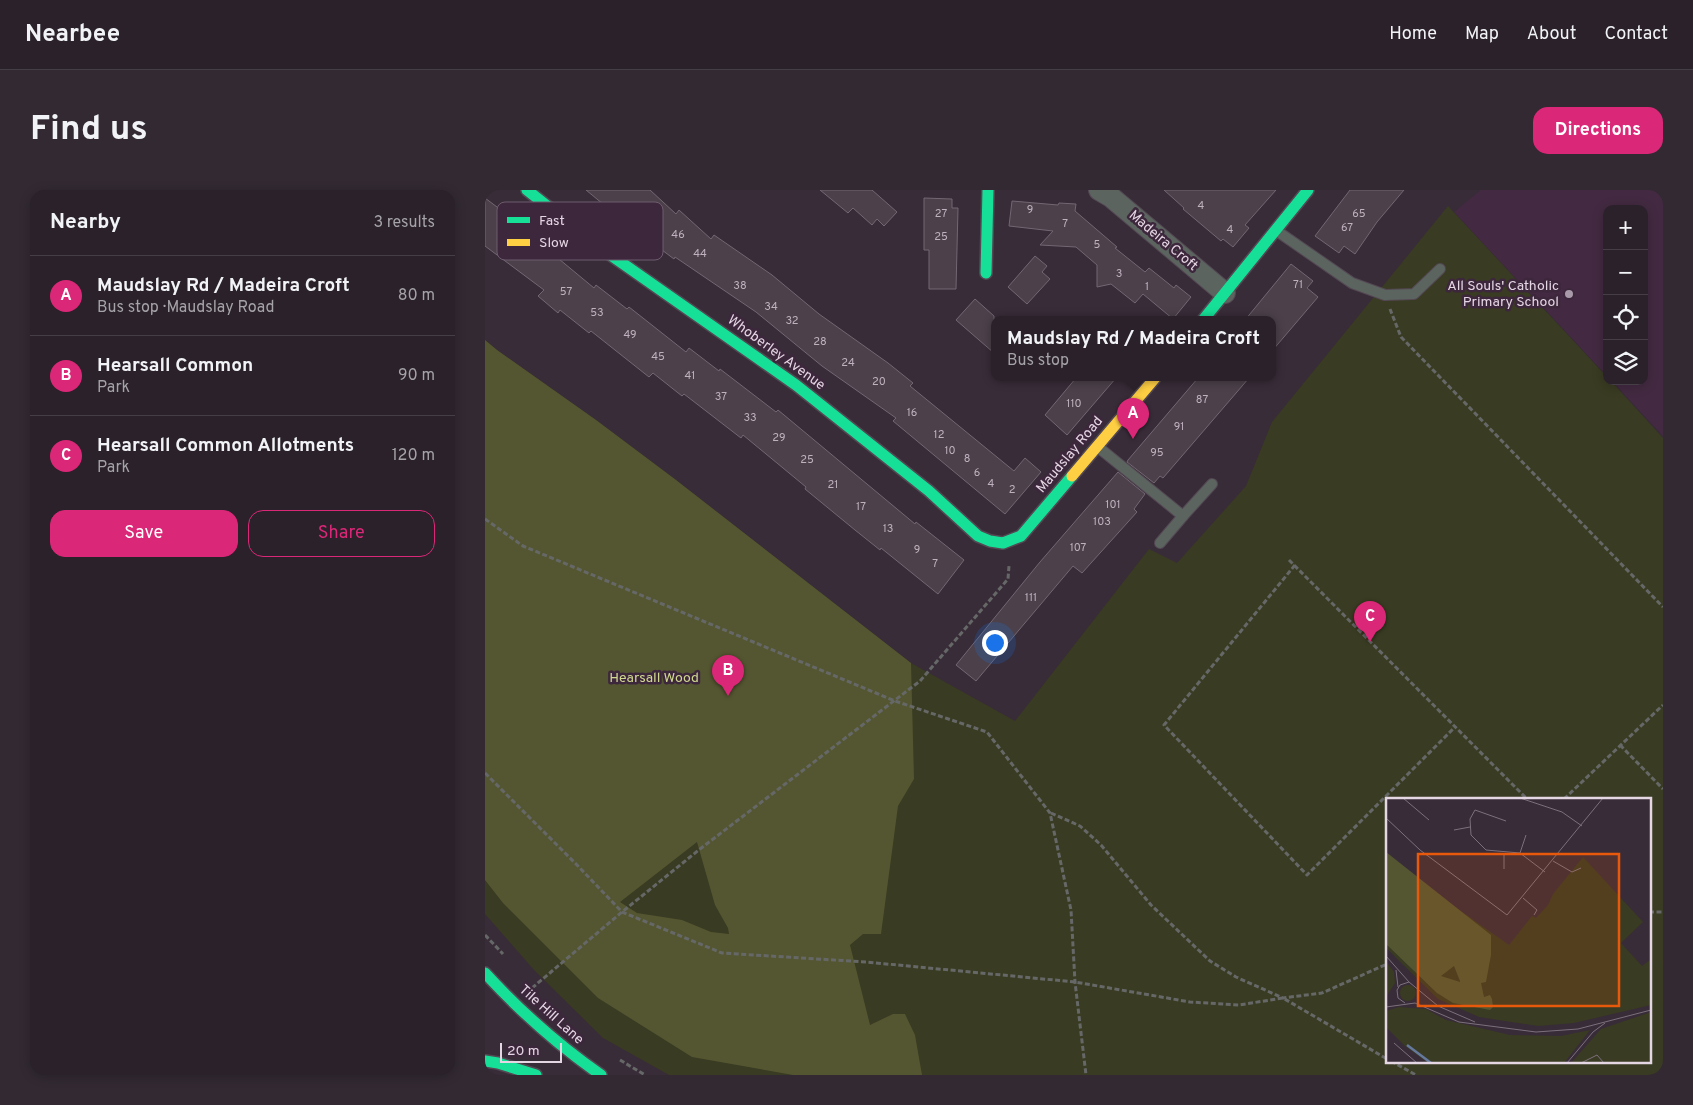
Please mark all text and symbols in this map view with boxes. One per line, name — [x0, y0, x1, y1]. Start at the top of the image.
text: Nearbee — [25, 20, 120, 50]
text: Home — [1389, 23, 1437, 46]
text: Map — [1465, 23, 1499, 46]
text: About — [1527, 23, 1576, 46]
text: Contact — [1604, 23, 1668, 46]
button: Directions — [1533, 107, 1663, 154]
text: Find us — [30, 108, 148, 152]
house number: 4 — [1198, 199, 1205, 213]
legend — [497, 202, 663, 260]
house number: 9 — [1027, 203, 1033, 217]
map controls — [1603, 205, 1648, 385]
button: + — [1603, 205, 1648, 250]
house number: 27 — [935, 207, 947, 221]
street label: Madeira Croft — [1125, 207, 1201, 275]
house number: 65 — [1352, 207, 1366, 221]
text: Nearby — [50, 209, 121, 236]
text: 3 results — [373, 213, 435, 233]
text: Fast — [539, 213, 565, 230]
house number: 7 — [1062, 217, 1068, 231]
house number: 67 — [1341, 221, 1353, 235]
house number: 4 — [1227, 223, 1234, 237]
house number: 46 — [671, 228, 685, 242]
house number: 25 — [934, 230, 948, 244]
text: Slow — [539, 235, 569, 252]
house number: 5 — [1094, 238, 1101, 252]
house number: 44 — [693, 247, 707, 261]
button: − — [1603, 250, 1648, 295]
house number: 3 — [1116, 267, 1122, 281]
text: Maudslay Rd / Madeira Croft — [97, 274, 350, 298]
house number: 71 — [1293, 278, 1303, 292]
place label: All Souls' Catholic Primary School — [1447, 278, 1559, 311]
house number: 38 — [733, 279, 747, 293]
house number: 1 — [1145, 280, 1149, 294]
house number: 57 — [560, 285, 572, 299]
text: A — [60, 286, 72, 306]
text: 80 m — [398, 286, 435, 306]
marker: All Souls' Catholic Primary School — [1563, 288, 1575, 300]
button: locate — [1603, 295, 1648, 340]
text: Bus stop · Maudslay Road — [97, 298, 274, 318]
house number: 34 — [764, 300, 778, 314]
house number: 53 — [590, 306, 604, 320]
street label: Whoberley Avenue — [724, 312, 828, 394]
house number: 32 — [785, 314, 799, 328]
popup — [991, 316, 1276, 381]
text: Maudslay Rd / Madeira Croft — [1007, 327, 1260, 351]
house number: 49 — [623, 328, 637, 342]
house number: 28 — [813, 335, 827, 349]
button: layers — [1603, 340, 1648, 385]
house number: 45 — [651, 350, 665, 364]
text: Bus stop — [1007, 351, 1069, 371]
text: Hearsall Common — [97, 354, 253, 378]
house number: 24 — [841, 356, 855, 370]
text: B — [60, 366, 72, 386]
text: 90 m — [398, 366, 435, 386]
house number: 41 — [685, 369, 695, 383]
house number: 20 — [872, 375, 886, 389]
text: Park — [97, 378, 130, 398]
house number: 37 — [715, 390, 727, 404]
house number: 87 — [1196, 393, 1208, 407]
house number: 110 — [1066, 397, 1082, 411]
pin: A — [1117, 398, 1149, 439]
house number: 16 — [907, 406, 917, 420]
house number: 33 — [743, 411, 757, 425]
street label: Maudslay Road — [1033, 413, 1107, 497]
house number: 91 — [1174, 420, 1184, 434]
house number: 12 — [934, 428, 944, 442]
house number: 29 — [772, 431, 786, 445]
text: Hearsall Common Allotments — [97, 434, 354, 458]
house number: 10 — [944, 444, 956, 458]
text: C — [61, 446, 71, 466]
text: 120 m — [392, 446, 435, 466]
house number: 95 — [1150, 446, 1164, 460]
house number: 8 — [964, 452, 970, 466]
house number: 25 — [800, 453, 814, 467]
text: Park — [97, 458, 130, 478]
house number: 6 — [974, 466, 980, 480]
house number: 4 — [988, 477, 995, 491]
house number: 21 — [828, 478, 838, 492]
house number: 2 — [1009, 483, 1015, 497]
house number: 101 — [1105, 498, 1121, 512]
house number: 17 — [856, 500, 866, 514]
button: Save — [50, 510, 238, 557]
button: Share — [248, 510, 435, 557]
house number: 103 — [1093, 515, 1111, 529]
house number: 13 — [883, 522, 893, 536]
house number: 107 — [1070, 541, 1087, 555]
house number: 9 — [914, 543, 920, 557]
house number: 7 — [932, 557, 938, 571]
house number: 111 — [1025, 591, 1037, 605]
pin: C — [1354, 601, 1386, 642]
your location — [982, 630, 1008, 656]
pin: B — [712, 655, 744, 696]
park label: Hearsall Wood — [609, 670, 699, 687]
inset map — [1386, 798, 1651, 1062]
street label: Tile Hill Lane — [515, 982, 587, 1048]
scale bar — [500, 1040, 563, 1063]
text: 20 m — [507, 1043, 540, 1060]

